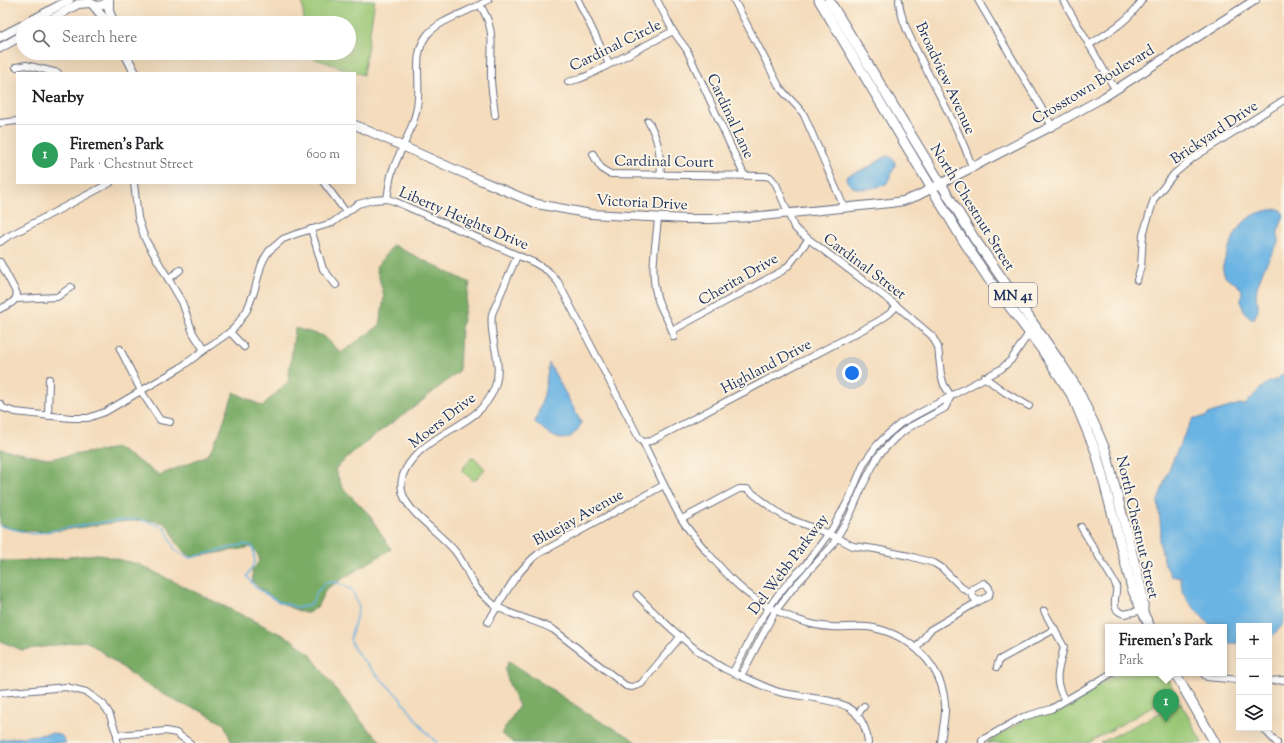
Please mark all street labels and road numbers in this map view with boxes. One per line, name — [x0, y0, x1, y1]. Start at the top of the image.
street label: Cardinal Circle — [566, 15, 665, 78]
street label: Broadview Avenue — [909, 19, 980, 138]
street label: Crosstown Boulevard — [1029, 40, 1159, 130]
street label: Cardinal Lane — [701, 71, 759, 163]
street label: Brickyard Drive — [1167, 96, 1263, 170]
street label: North Chestnut Street — [924, 140, 1019, 275]
street label: Cardinal Court — [614, 151, 714, 174]
street label: Liberty Heights Drive — [395, 183, 532, 256]
street label: Victoria Drive — [596, 191, 688, 216]
street label: Cardinal Street — [818, 229, 910, 305]
street label: Cherita Drive — [695, 249, 782, 312]
road number: MN 41 — [989, 283, 1037, 307]
street label: Highland Drive — [718, 335, 816, 400]
street label: Moers Drive — [405, 388, 481, 454]
street label: North Chestnut Street — [1110, 454, 1163, 601]
street label: Bluejay Avenue — [530, 485, 628, 552]
street label: Del Webb Parkway — [744, 510, 834, 620]

